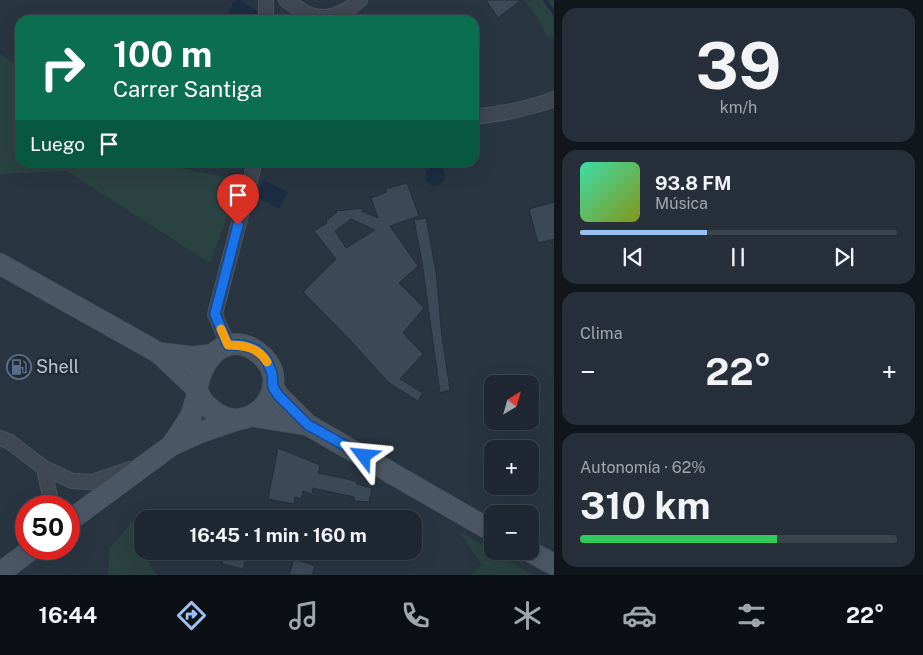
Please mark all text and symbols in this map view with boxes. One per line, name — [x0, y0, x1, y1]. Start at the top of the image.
text: 39 — [696, 27, 781, 104]
text: 100 m — [113, 34, 212, 75]
icon: right — [30, 35, 95, 100]
text: Carrer Santiga — [113, 76, 262, 102]
text: km/h — [720, 98, 757, 117]
icon: arrive — [95, 130, 123, 158]
text: Luego — [30, 133, 85, 155]
text: 93.8 FM — [655, 172, 731, 194]
pin — [217, 174, 259, 225]
icon: arrive — [224, 181, 252, 209]
text: Música — [655, 194, 708, 213]
icon: previous — [619, 243, 647, 271]
icon: pause — [724, 243, 752, 271]
icon: next — [830, 243, 858, 271]
text: Clima — [580, 324, 623, 343]
text: 22° — [705, 349, 772, 394]
fuel station icon: Shell — [6, 354, 32, 380]
text: − — [580, 355, 596, 388]
text: + — [881, 355, 897, 388]
place label: Shell — [36, 356, 79, 377]
north arrow — [484, 375, 539, 430]
map controls — [484, 375, 539, 560]
position arrow — [337, 429, 389, 481]
button: + — [484, 440, 539, 495]
text: Autonomía · 62% — [580, 458, 706, 477]
text: 310 km — [580, 483, 711, 528]
speed limit sign: 50 — [15, 495, 80, 560]
button: − — [484, 505, 539, 560]
text: 16:45 · 1 min · 160 m — [189, 524, 367, 546]
icon: directions — [174, 598, 209, 633]
icon: music — [286, 598, 321, 633]
icon: phone — [398, 598, 433, 633]
icon: climate — [510, 598, 545, 633]
icon: car — [622, 598, 657, 633]
icon: filters — [734, 598, 769, 633]
text: 16:44 — [38, 602, 97, 628]
text: 22° — [846, 602, 884, 628]

